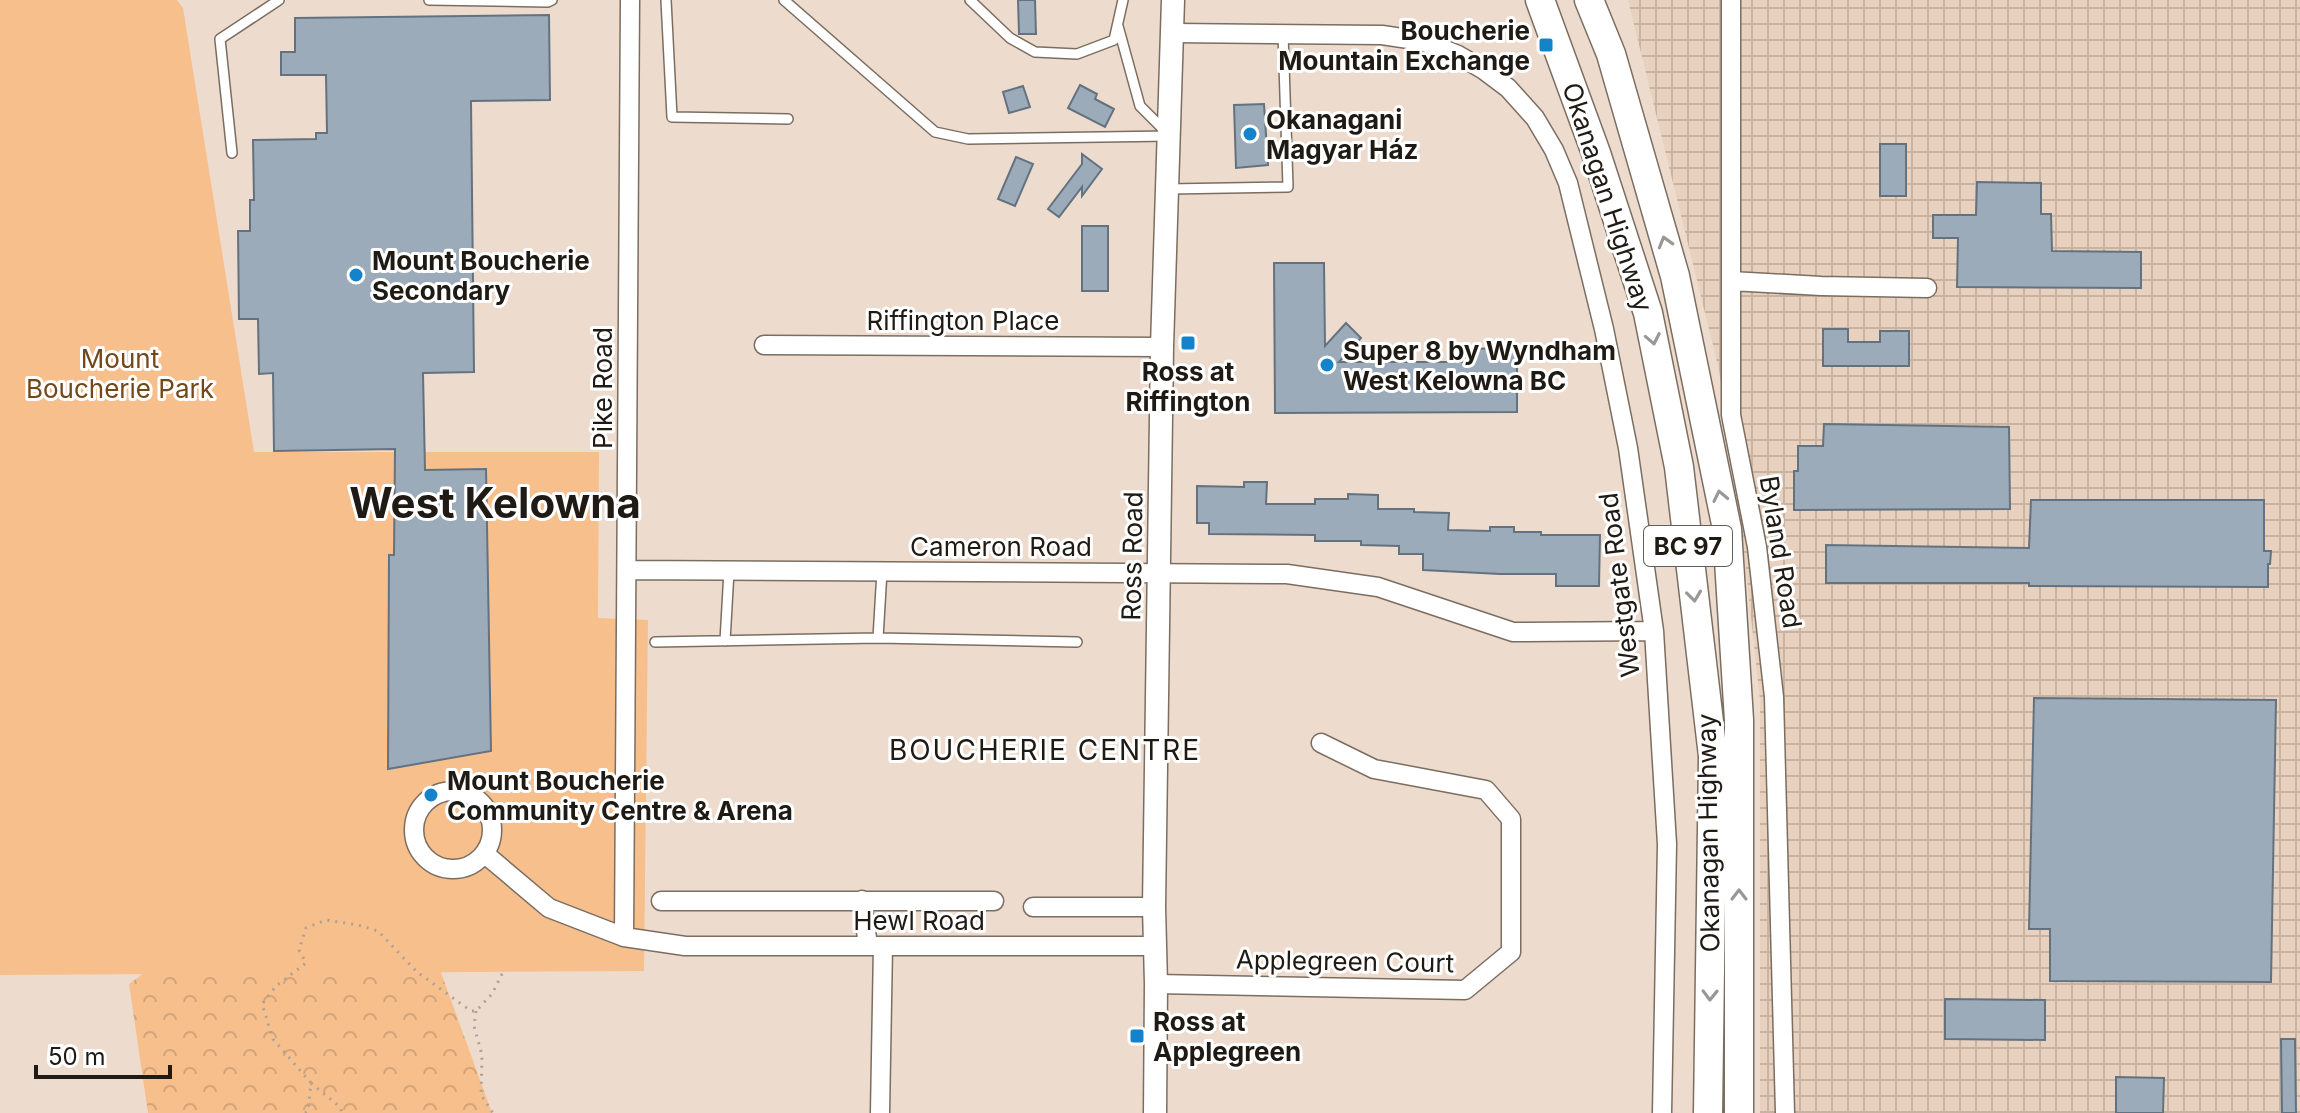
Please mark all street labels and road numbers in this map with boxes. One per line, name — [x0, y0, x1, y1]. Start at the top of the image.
street label: Okanagan Highway — [1556, 79, 1660, 315]
street label: Riffington Place — [867, 305, 1059, 336]
street label: Pike Road — [587, 327, 618, 449]
street label: Byland Road — [1754, 474, 1808, 630]
street label: Ross Road — [1115, 491, 1149, 621]
street label: Westgate Road — [1592, 491, 1646, 679]
road number: BC 97 — [1644, 526, 1732, 566]
street label: Cameron Road — [910, 531, 1092, 562]
street label: Okanagan Highway — [1690, 713, 1726, 953]
street label: Hewl Road — [853, 905, 985, 936]
street label: Applegreen Court — [1236, 944, 1454, 978]

